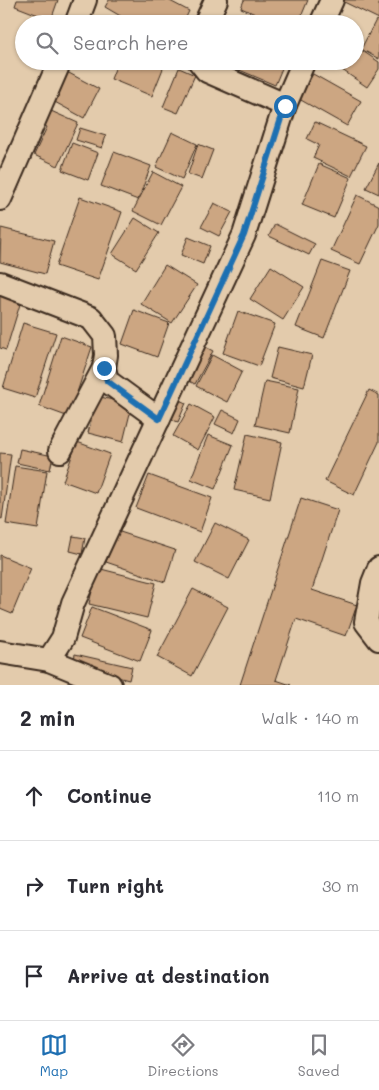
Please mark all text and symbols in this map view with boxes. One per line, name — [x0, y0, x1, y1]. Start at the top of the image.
search box — [15, 15, 364, 70]
icon: search — [33, 29, 61, 57]
text: Search here — [73, 30, 189, 55]
route start — [274, 95, 297, 118]
route end — [93, 357, 116, 380]
text: 2 min — [20, 704, 75, 731]
text: Walk · 140 m — [261, 707, 359, 728]
icon: ahead — [20, 782, 48, 810]
text: Continue — [67, 783, 152, 808]
text: 110 m — [317, 785, 359, 806]
icon: right — [20, 872, 48, 900]
text: Turn right — [67, 873, 164, 898]
text: 30 m — [322, 875, 359, 896]
icon: arrive — [20, 962, 48, 990]
text: Arrive at destination — [67, 963, 270, 988]
tab: Map — [40, 1031, 68, 1080]
tab: Directions — [147, 1031, 219, 1080]
tab: Saved — [298, 1031, 339, 1080]

